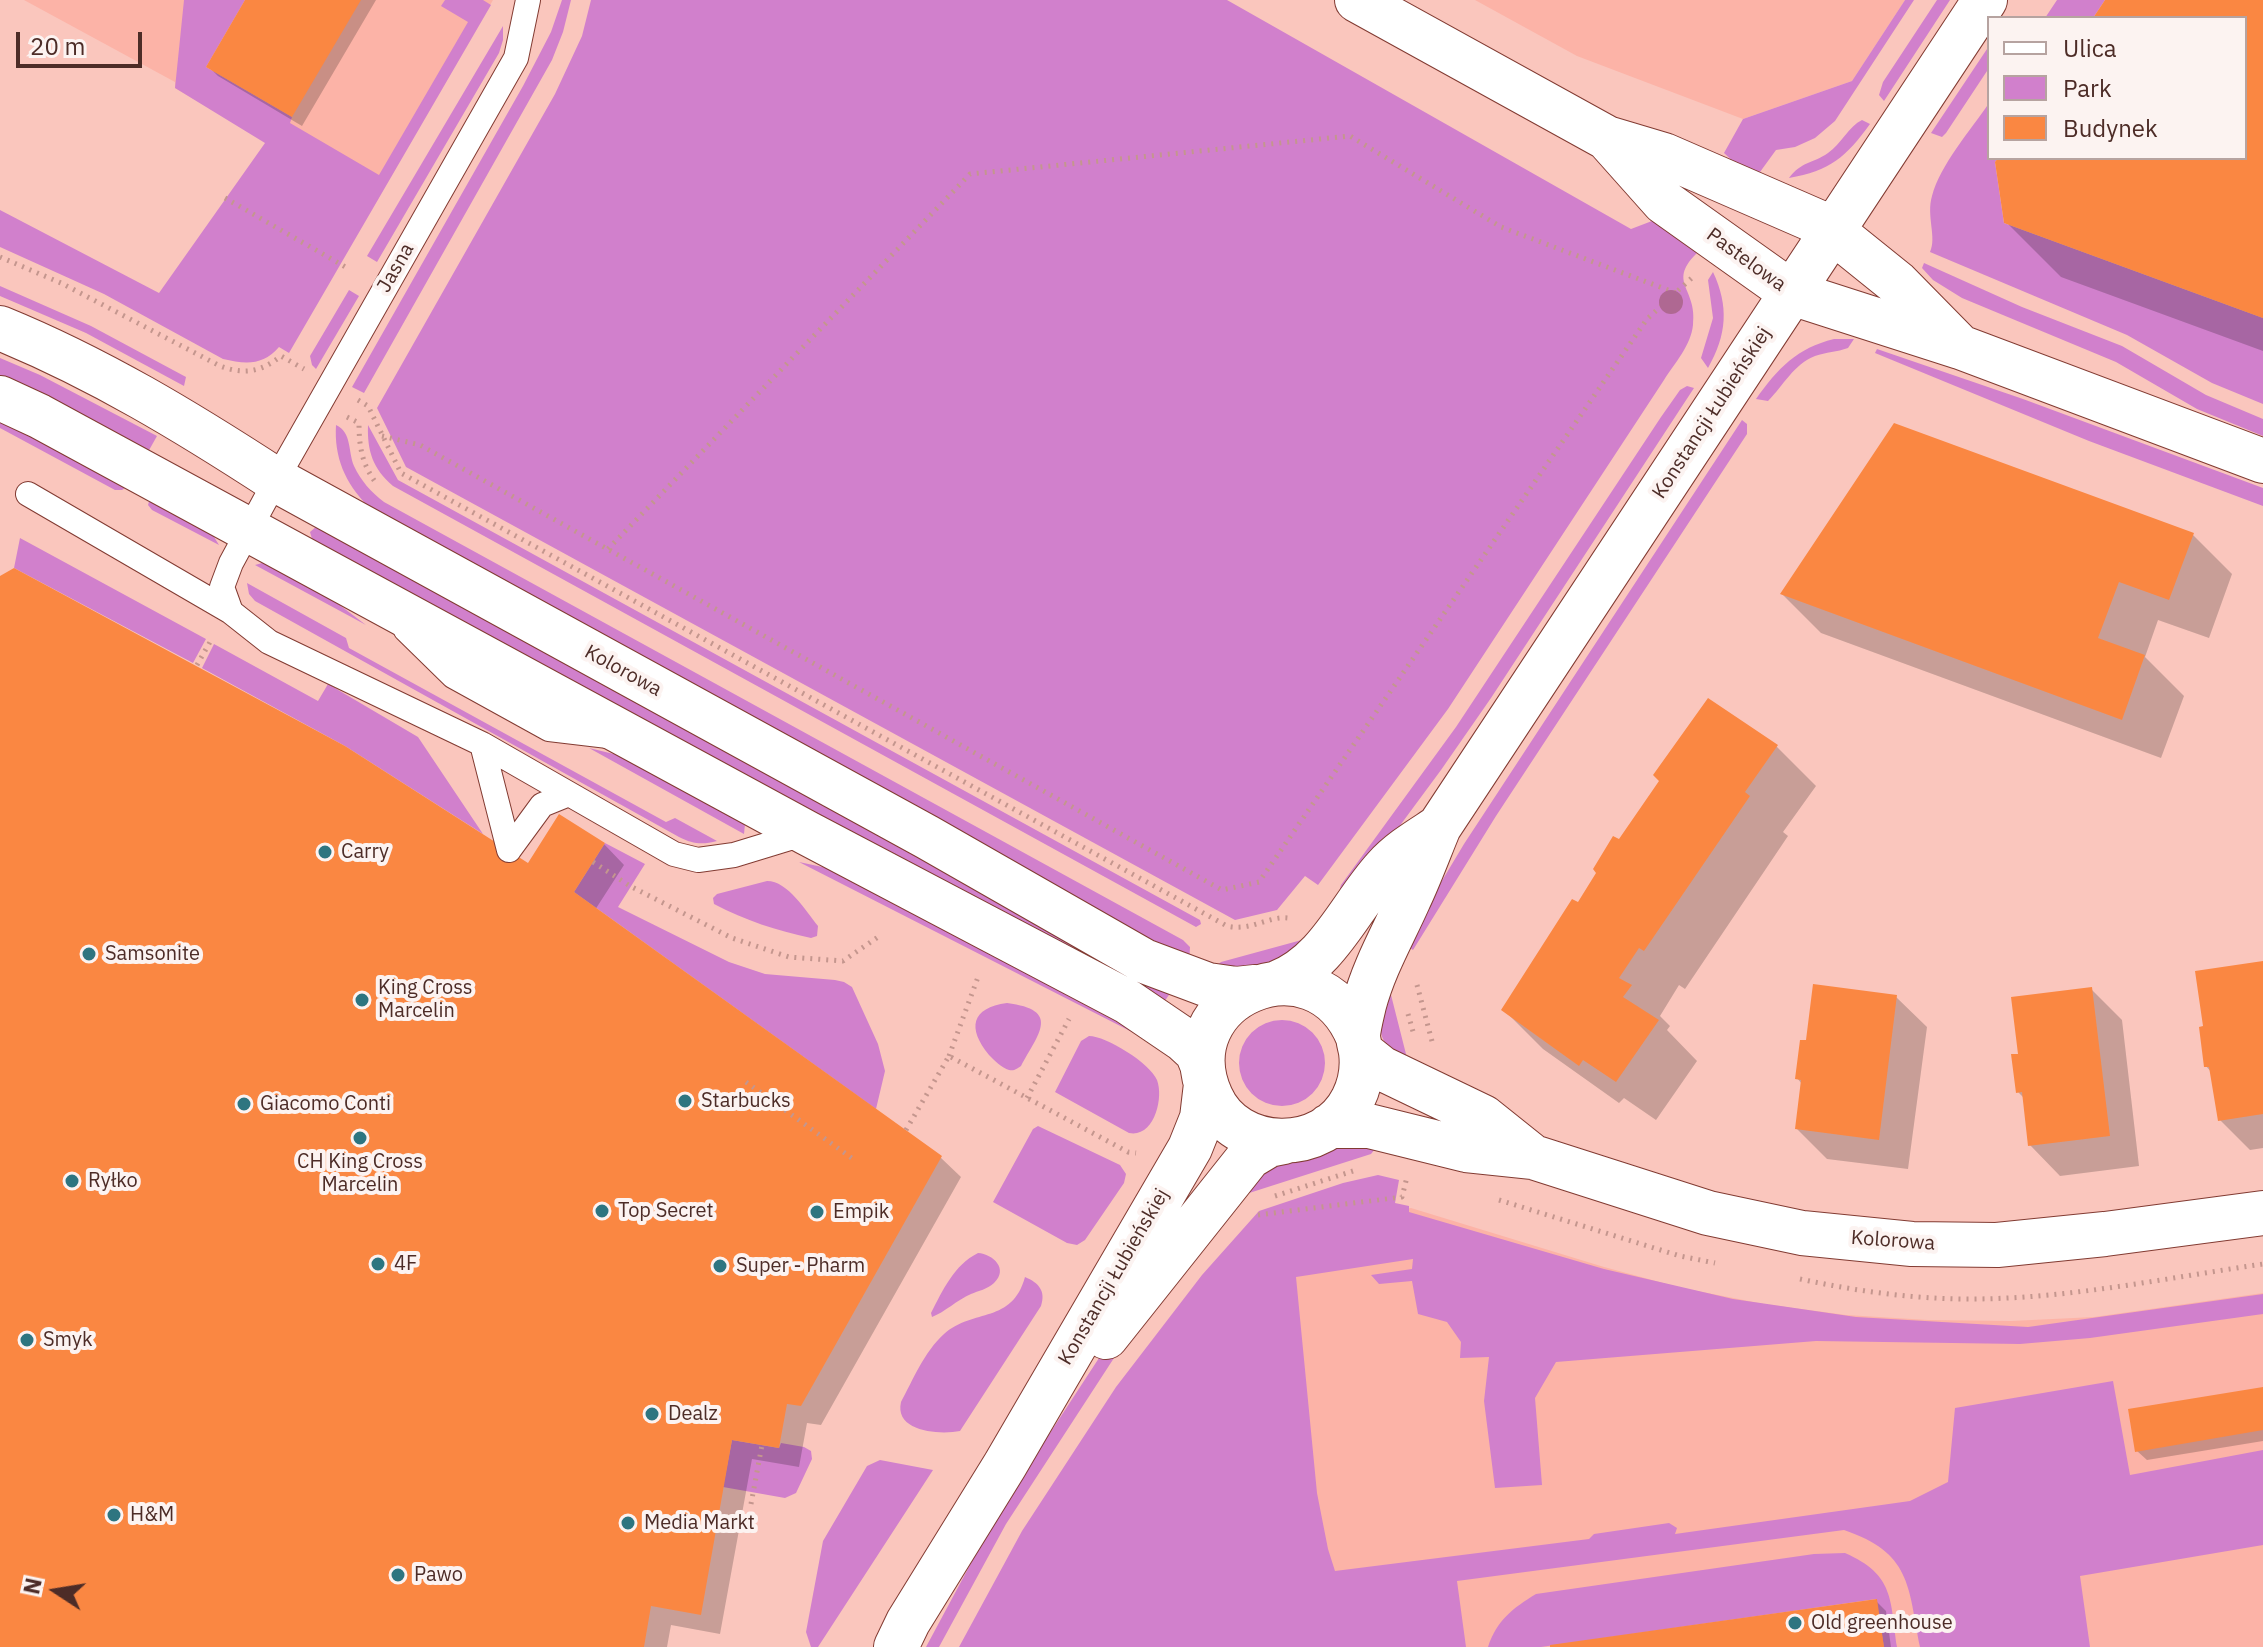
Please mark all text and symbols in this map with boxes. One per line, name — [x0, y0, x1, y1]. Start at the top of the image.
scale bar — [20, 16, 146, 66]
legend — [1987, 16, 2247, 160]
text: 20 m — [30, 30, 85, 62]
text: Ulica — [2063, 32, 2117, 64]
text: Park — [2063, 72, 2112, 104]
text: Budynek — [2063, 112, 2158, 144]
street label: Pastelowa — [1702, 223, 1790, 297]
street label: Jasna — [372, 239, 420, 297]
street label: Konstancji Łubieńskiej — [1648, 323, 1776, 503]
street label: Kolorowa — [580, 640, 666, 702]
place label: Carry — [341, 840, 389, 864]
marker: Carry — [316, 843, 334, 861]
place label: Samsonite — [105, 942, 200, 966]
marker: Samsonite — [80, 945, 98, 963]
place label: King Cross Marcelin — [378, 976, 473, 1023]
marker: King Cross Marcelin — [353, 991, 371, 1009]
place label: Starbucks — [701, 1089, 791, 1113]
place label: Giacomo Conti — [260, 1092, 391, 1116]
marker: Starbucks — [676, 1092, 694, 1110]
marker: Giacomo Conti — [235, 1095, 253, 1113]
marker: CH King Cross Marcelin — [351, 1129, 369, 1147]
place label: CH King Cross Marcelin — [297, 1150, 423, 1197]
place label: Ryłko — [88, 1169, 138, 1193]
marker: Ryłko — [63, 1172, 81, 1190]
street label: Konstancji Łubieńskiej — [1054, 1185, 1174, 1369]
place label: Top Secret — [618, 1199, 714, 1223]
place label: Empik — [833, 1200, 889, 1224]
marker: Top Secret — [593, 1202, 611, 1220]
marker: Empik — [808, 1203, 826, 1221]
street label: Kolorowa — [1850, 1226, 1936, 1256]
place label: 4F — [394, 1252, 417, 1276]
place label: Super - Pharm — [736, 1254, 865, 1278]
marker: 4F — [369, 1255, 387, 1273]
marker: Super - Pharm — [711, 1257, 729, 1275]
place label: Smyk — [43, 1328, 92, 1352]
marker: Smyk — [18, 1331, 36, 1349]
place label: Dealz — [668, 1402, 718, 1426]
marker: Dealz — [643, 1405, 661, 1423]
place label: H&M — [130, 1503, 174, 1527]
marker: H&M — [105, 1506, 123, 1524]
place label: Media Markt — [644, 1511, 755, 1535]
marker: Media Markt — [619, 1514, 637, 1532]
north arrow — [16, 1551, 96, 1631]
place label: Pawo — [414, 1563, 463, 1587]
marker: Pawo — [389, 1566, 407, 1584]
text: N — [16, 1575, 48, 1597]
place label: Old greenhouse — [1811, 1611, 1953, 1635]
marker: Old greenhouse — [1786, 1614, 1804, 1632]

